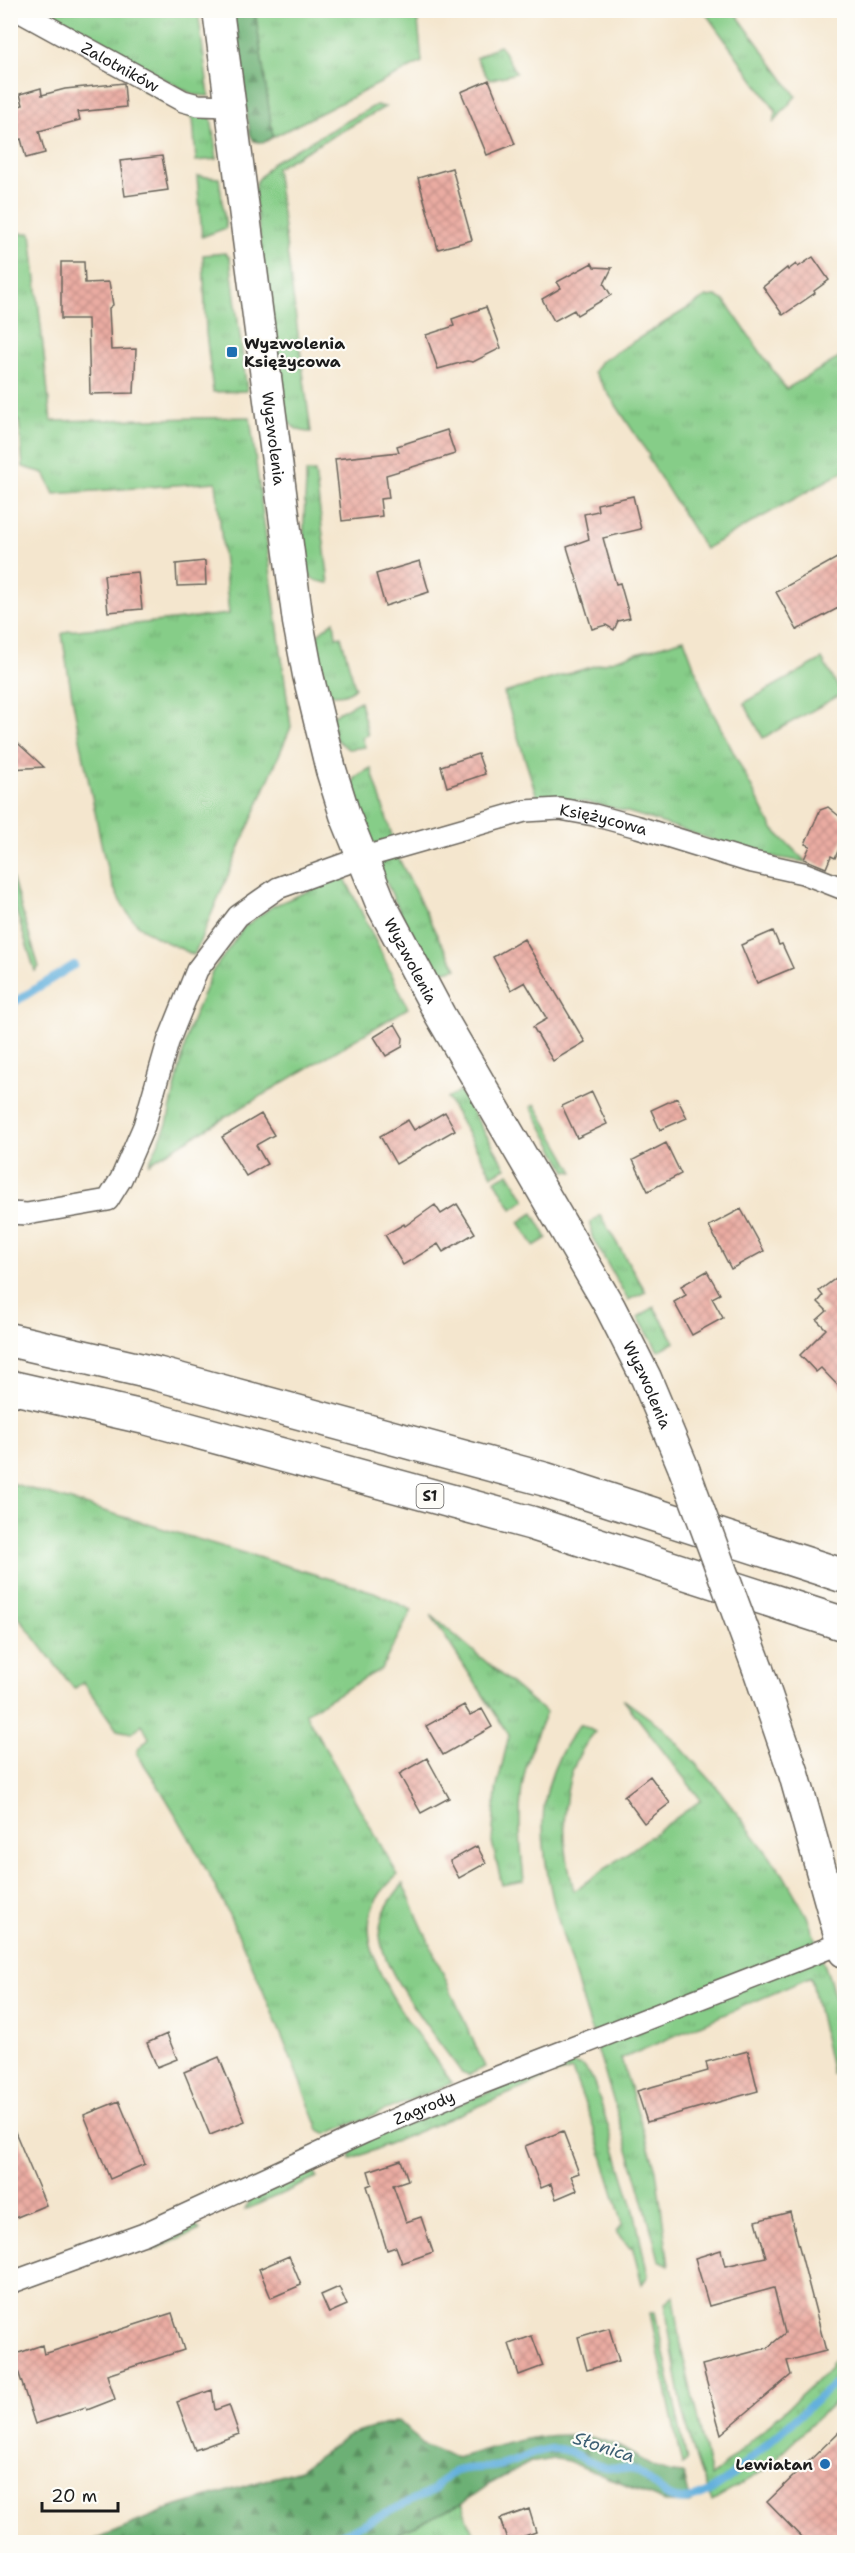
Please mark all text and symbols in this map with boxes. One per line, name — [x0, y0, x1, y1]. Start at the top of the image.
street label: Zalotników — [78, 37, 163, 97]
place label: Wyzwolenia Księżycowa — [244, 333, 345, 372]
marker: Wyzwolenia Księżycowa — [225, 345, 239, 359]
street label: Wyzwolenia — [257, 390, 291, 486]
street label: Księżycowa — [558, 799, 650, 840]
street label: Wyzwolenia — [380, 914, 442, 1007]
street label: Wyzwolenia — [618, 1337, 676, 1432]
road number: S1 — [416, 1484, 444, 1508]
street label: Zagrody — [390, 2085, 458, 2129]
water label: Słonica — [570, 2426, 638, 2468]
place label: Lewiatan — [735, 2454, 813, 2475]
marker: Lewiatan — [818, 2457, 832, 2471]
scale bar — [42, 2475, 118, 2513]
text: 20 m — [51, 2484, 97, 2508]

